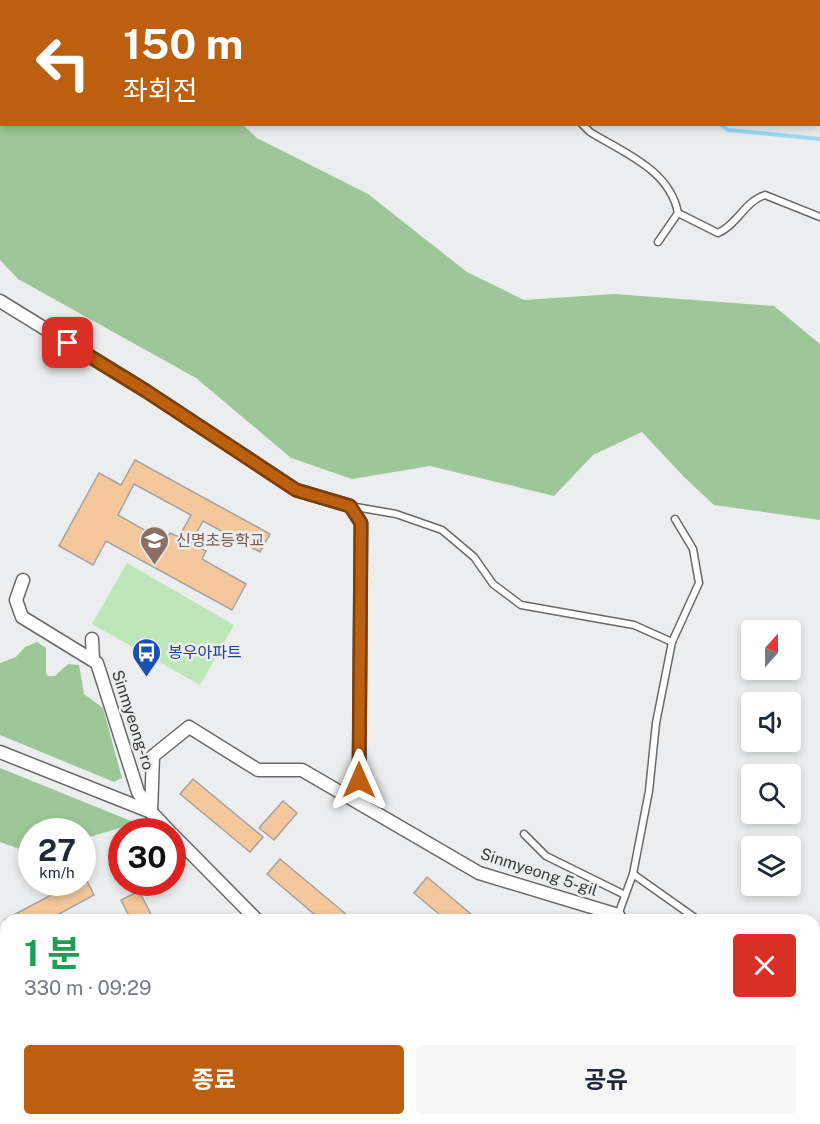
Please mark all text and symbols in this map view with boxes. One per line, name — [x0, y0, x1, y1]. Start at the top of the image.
text: 150 m — [123, 19, 243, 68]
icon: left — [24, 24, 102, 102]
text: 좌회전 — [123, 74, 198, 106]
pin — [42, 317, 93, 368]
icon: arrive — [51, 326, 84, 359]
school or university icon: 신명초등학교 — [139, 524, 171, 566]
place label: 신명초등학교 — [176, 531, 264, 550]
north arrow — [741, 620, 801, 680]
map controls — [741, 620, 801, 896]
bus stop icon: 봉우아파트 — [131, 636, 163, 678]
place label: 봉우아파트 — [168, 643, 242, 662]
street label: Sinmyeong-ro — [108, 668, 158, 772]
button: sound — [741, 692, 801, 752]
position arrow — [327, 748, 391, 812]
button: search — [741, 764, 801, 824]
speed limit sign: 30 — [108, 818, 186, 896]
text: 27 — [38, 832, 76, 868]
button: layers — [741, 836, 801, 896]
street label: Sinmyeong 5-gil — [478, 844, 600, 900]
text: km/h — [39, 864, 75, 881]
text: 1 분 — [24, 932, 81, 974]
button: close — [733, 934, 796, 997]
text: 330 m · 09:29 — [24, 976, 151, 1000]
button: 종료 — [24, 1045, 404, 1114]
button: 공유 — [416, 1045, 796, 1114]

